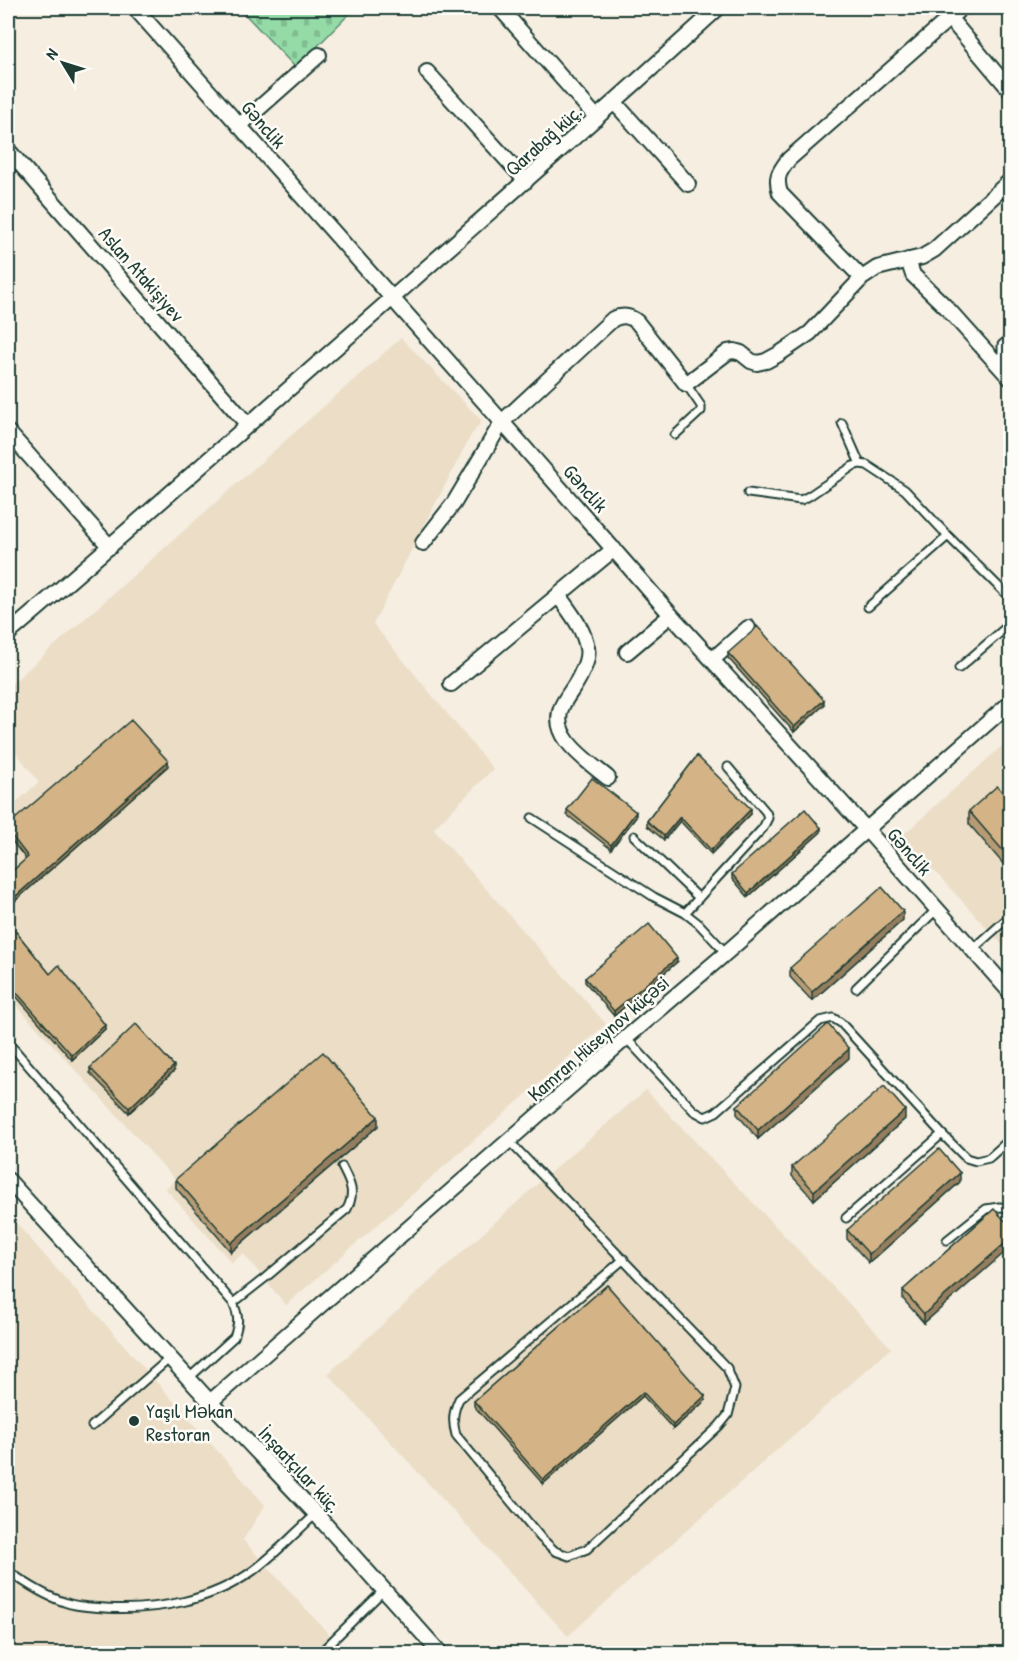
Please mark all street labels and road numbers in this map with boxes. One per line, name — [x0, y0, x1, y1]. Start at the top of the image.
street label: Gənclik — [236, 94, 292, 154]
street label: Qarabağ küç. — [499, 98, 587, 182]
street label: Aslan Atakişiyev — [93, 221, 191, 327]
street label: Gənclik — [558, 458, 614, 518]
street label: Gənclik — [882, 821, 938, 881]
street label: Kamran Hüseynov küçəsi — [521, 969, 675, 1107]
street label: İnşaatçılar küç. — [253, 1420, 347, 1518]

